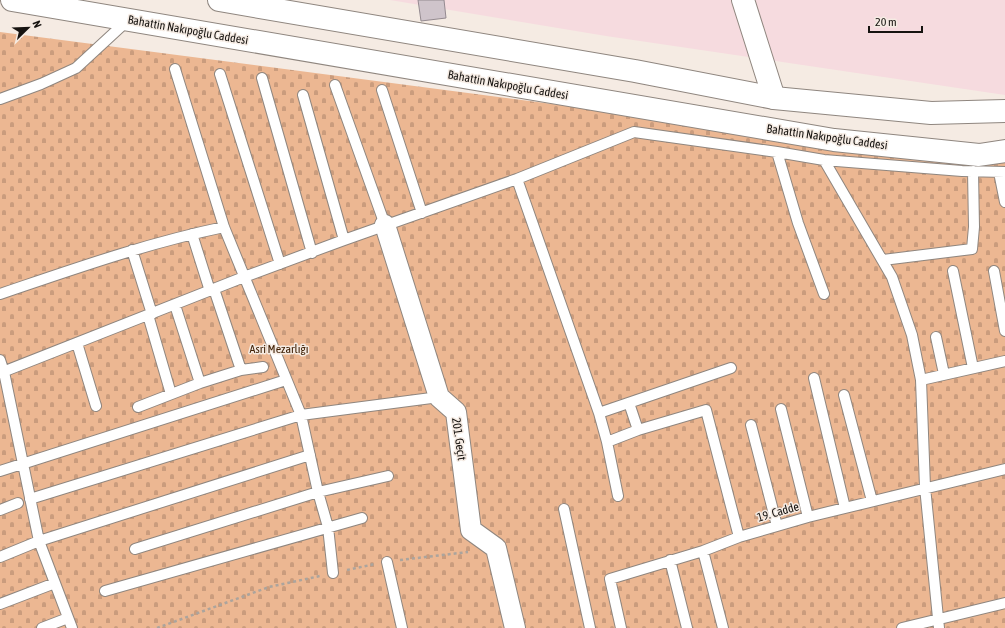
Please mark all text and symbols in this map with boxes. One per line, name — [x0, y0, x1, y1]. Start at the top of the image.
north arrow — [8, 8, 48, 48]
scale bar — [869, 8, 922, 34]
street label: Bahattin Nakıpoğlu Caddesi — [127, 13, 249, 47]
text: 20 m — [875, 15, 897, 29]
text: N — [30, 19, 44, 29]
street label: Bahattin Nakıpoğlu Caddesi — [447, 68, 569, 102]
street label: Bahattin Nakıpoğlu Caddesi — [766, 122, 888, 152]
park label: Asri Mezarlığı — [250, 342, 308, 356]
street label: 201. Geçit — [449, 417, 469, 462]
street label: 19. Cadde — [755, 499, 801, 525]

